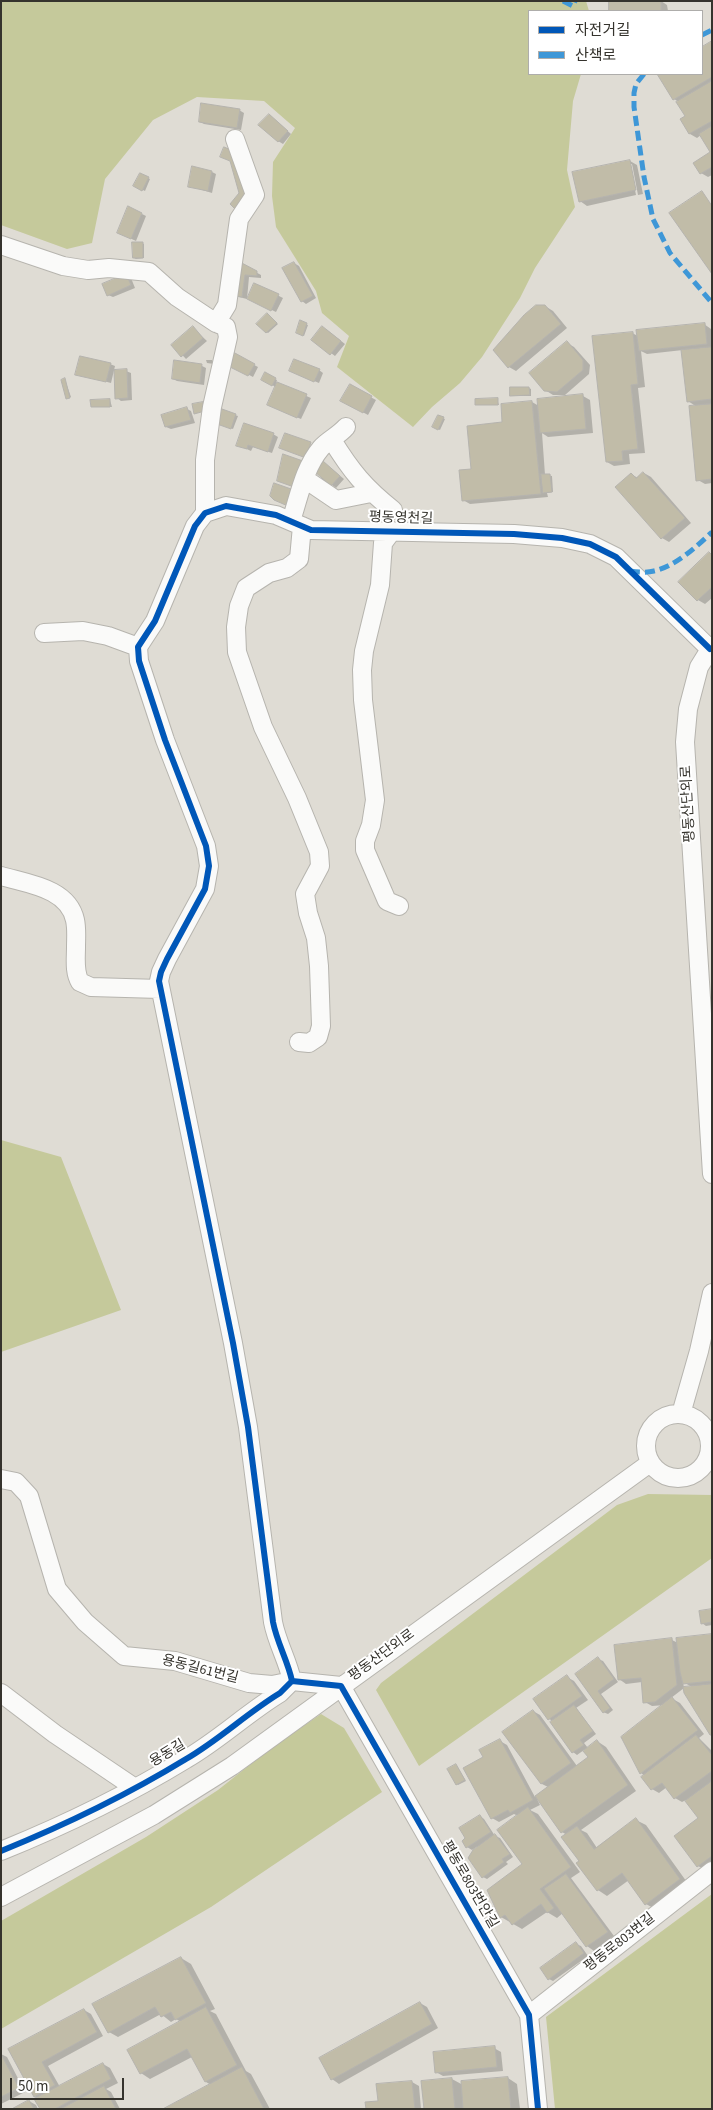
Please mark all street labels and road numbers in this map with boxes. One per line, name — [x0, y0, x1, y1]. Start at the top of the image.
street label: 평동영천길 — [369, 509, 433, 529]
street label: 평동산단외로 — [679, 765, 699, 843]
street label: 평동산단외로 — [346, 1626, 418, 1686]
street label: 용동길61번길 — [160, 1652, 240, 1688]
street label: 용동길 — [147, 1737, 189, 1771]
street label: 평동로803번안길 — [437, 1838, 501, 1932]
street label: 평동로803번길 — [581, 1910, 659, 1976]

